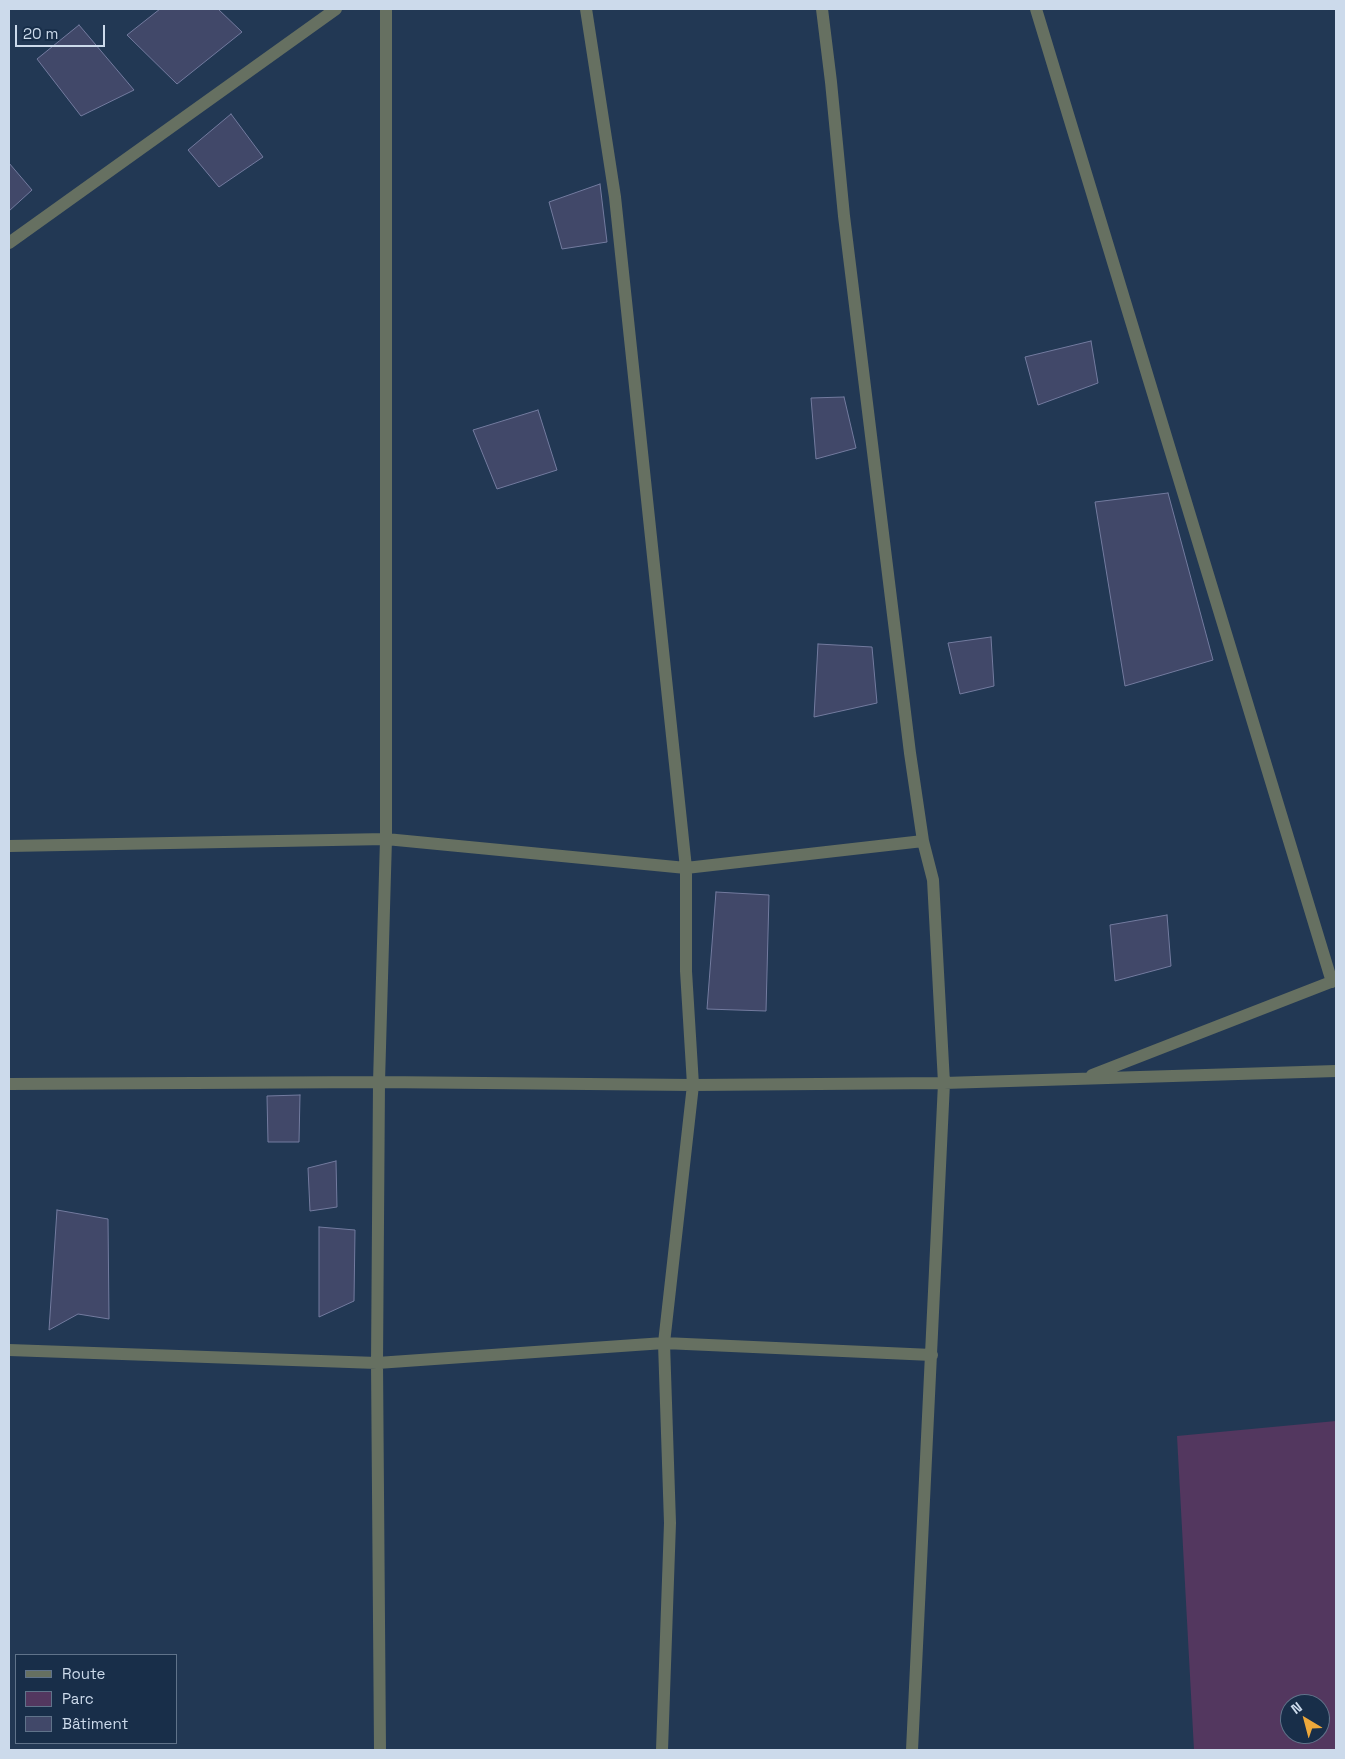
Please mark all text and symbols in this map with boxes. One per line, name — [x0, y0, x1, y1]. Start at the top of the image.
scale bar — [18, 15, 108, 47]
text: 20 m — [23, 24, 58, 43]
legend — [15, 1654, 178, 1744]
text: Route — [62, 1664, 105, 1683]
text: Parc — [62, 1689, 94, 1708]
north arrow — [1280, 1694, 1330, 1744]
text: N — [1287, 1698, 1306, 1718]
text: Bâtiment — [62, 1714, 128, 1733]

